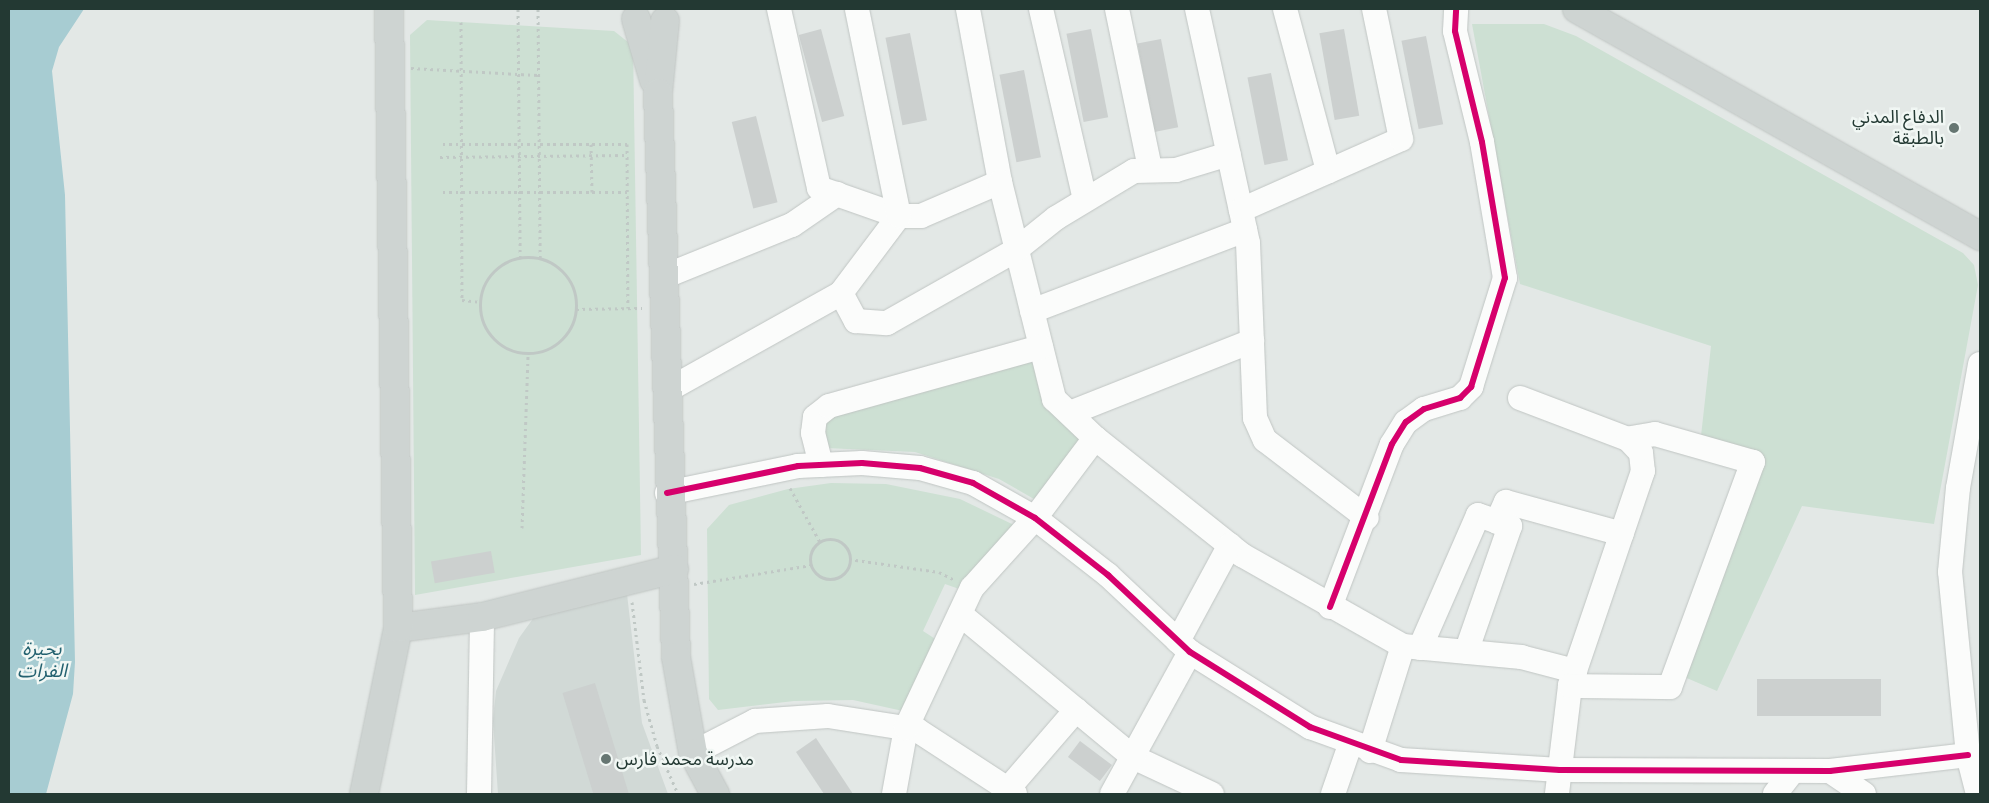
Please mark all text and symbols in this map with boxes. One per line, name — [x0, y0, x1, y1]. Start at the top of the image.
place label: الدفاع المدني بالطبقة — [1852, 107, 1944, 150]
marker: الدفاع المدني بالطبقة — [1948, 122, 1960, 134]
water label: بحيرة الفرات — [17, 639, 67, 683]
place label: مدرسة محمد فارس — [616, 748, 754, 770]
marker: مدرسة محمد فارس — [600, 753, 612, 765]

